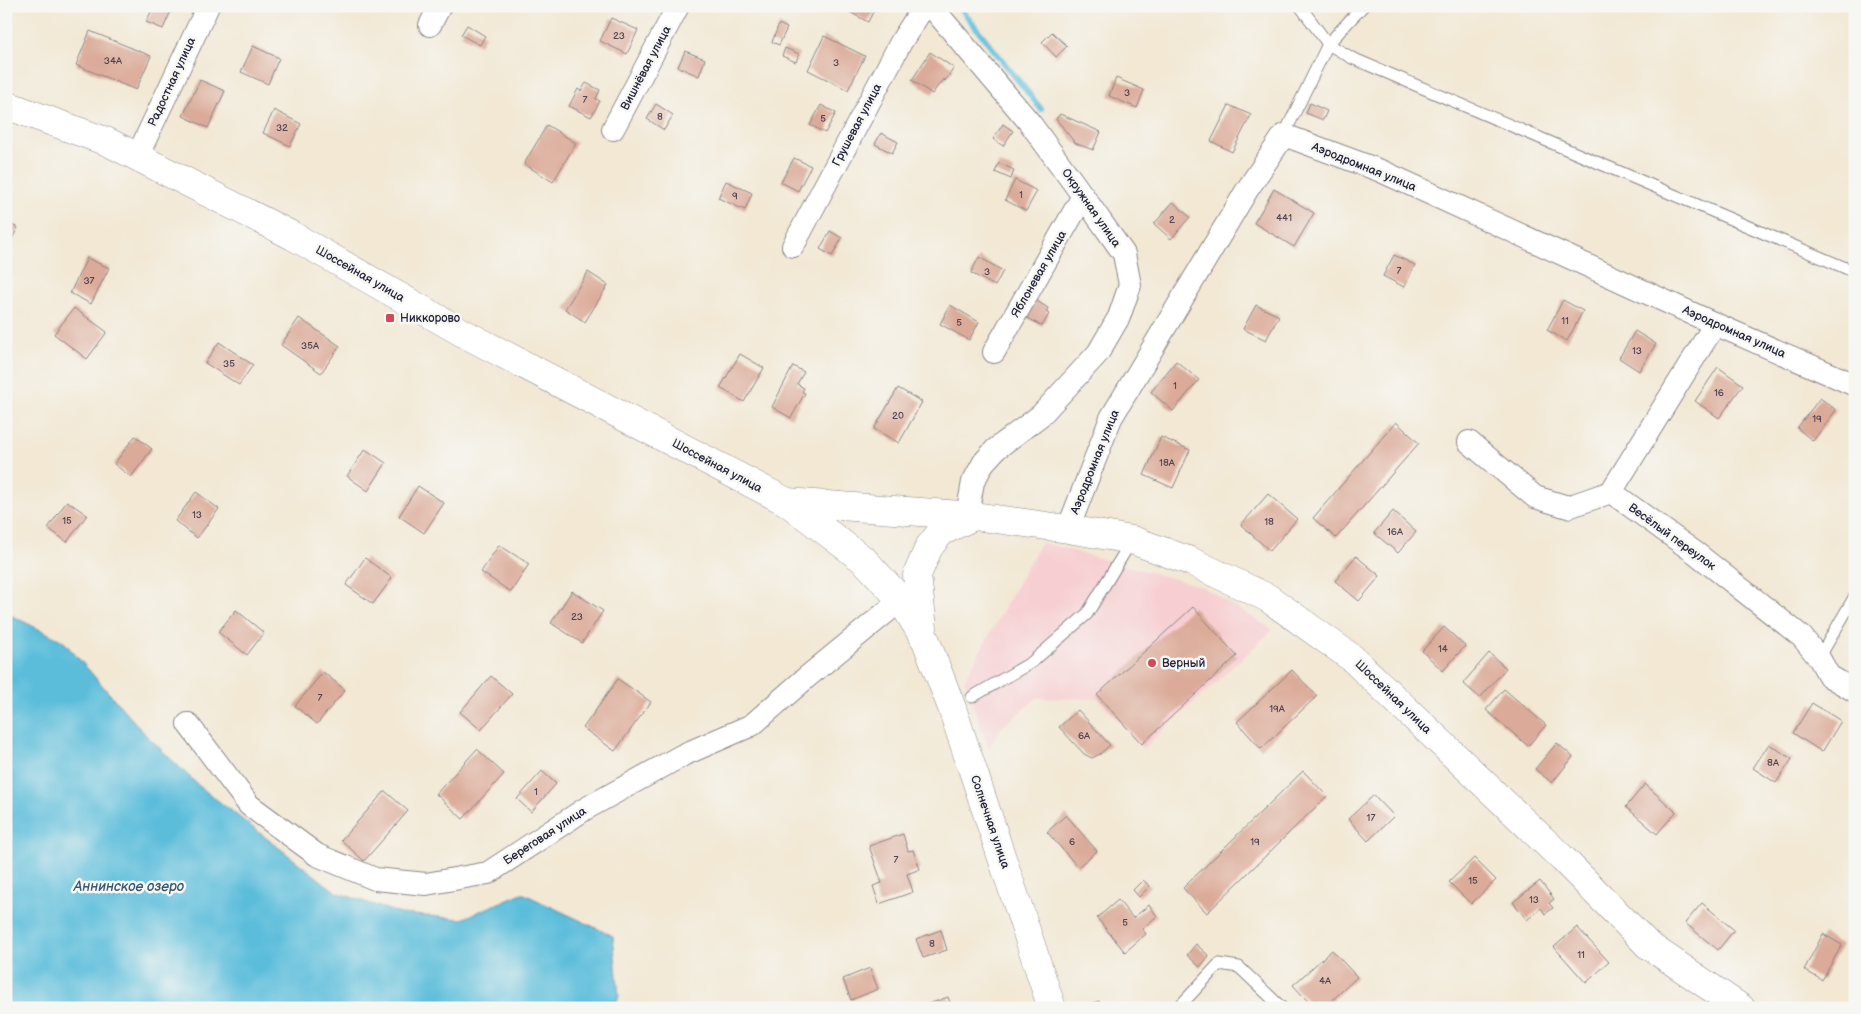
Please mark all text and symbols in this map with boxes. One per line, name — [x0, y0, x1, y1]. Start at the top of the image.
street label: Вишнёвая улица — [617, 23, 675, 113]
house number: 23 — [613, 30, 625, 42]
street label: Радостная улица — [145, 35, 199, 129]
house number: 34А — [104, 55, 123, 67]
house number: 3 — [833, 57, 839, 69]
street label: Грушевая улица — [829, 81, 885, 169]
house number: 3 — [1124, 87, 1130, 99]
house number: 7 — [583, 94, 588, 106]
house number: 8 — [657, 111, 663, 123]
house number: 5 — [820, 113, 826, 125]
house number: 32 — [276, 122, 288, 134]
street label: Аэродромная улица — [1309, 139, 1418, 195]
street label: Окружная улица — [1058, 166, 1124, 250]
house number: 1 — [1019, 189, 1023, 201]
house number: 9 — [732, 190, 738, 202]
house number: 441 — [1276, 212, 1292, 224]
house number: 2 — [1169, 214, 1175, 226]
street label: Яблоневая улица — [1008, 228, 1070, 320]
street label: Шоссейная улица — [313, 242, 407, 306]
house number: 7 — [1397, 265, 1402, 277]
house number: 3 — [984, 266, 990, 278]
house number: 37 — [83, 275, 95, 287]
street label: Аэродромная улица — [1679, 302, 1788, 362]
place label: Никкорово — [400, 311, 460, 326]
marker: Никкорово — [384, 312, 396, 324]
house number: 11 — [1561, 315, 1569, 327]
house number: 5 — [956, 317, 962, 329]
house number: 35А — [301, 340, 320, 352]
house number: 13 — [1632, 345, 1642, 357]
house number: 35 — [223, 358, 235, 370]
house number: 1 — [1173, 380, 1177, 392]
house number: 16 — [1714, 387, 1724, 399]
street label: Аэродромная улица — [1067, 408, 1123, 517]
house number: 20 — [892, 410, 904, 422]
house number: 19 — [1812, 413, 1822, 425]
street label: Шоссейная улица — [669, 436, 765, 496]
house number: 18А — [1159, 457, 1176, 469]
street label: Весёлый переулок — [1625, 500, 1719, 574]
house number: 13 — [192, 509, 202, 521]
house number: 15 — [62, 515, 72, 527]
house number: 18 — [1264, 516, 1274, 528]
house number: 16А — [1387, 526, 1404, 538]
house number: 23 — [571, 611, 583, 623]
house number: 14 — [1438, 643, 1448, 655]
place label: Верный — [1162, 656, 1205, 671]
marker: Верный — [1146, 657, 1158, 669]
street label: Шоссейная улица — [1352, 657, 1434, 737]
house number: 7 — [318, 692, 323, 704]
house number: 19А — [1269, 703, 1286, 715]
house number: 6А — [1078, 730, 1091, 742]
house number: 8А — [1767, 757, 1780, 769]
street label: Солнечная улица — [967, 773, 1013, 871]
house number: 1 — [534, 786, 538, 798]
street label: Береговая улица — [501, 804, 589, 868]
house number: 17 — [1367, 812, 1375, 824]
house number: 6 — [1069, 836, 1075, 848]
house number: 19 — [1250, 836, 1260, 848]
house number: 7 — [894, 854, 899, 866]
house number: 15 — [1468, 875, 1478, 887]
water label: Аннинское озеро — [73, 878, 185, 895]
house number: 13 — [1529, 894, 1539, 906]
house number: 5 — [1122, 917, 1128, 929]
house number: 8 — [929, 938, 935, 950]
house number: 11 — [1577, 949, 1585, 961]
house number: 4А — [1319, 975, 1332, 987]

